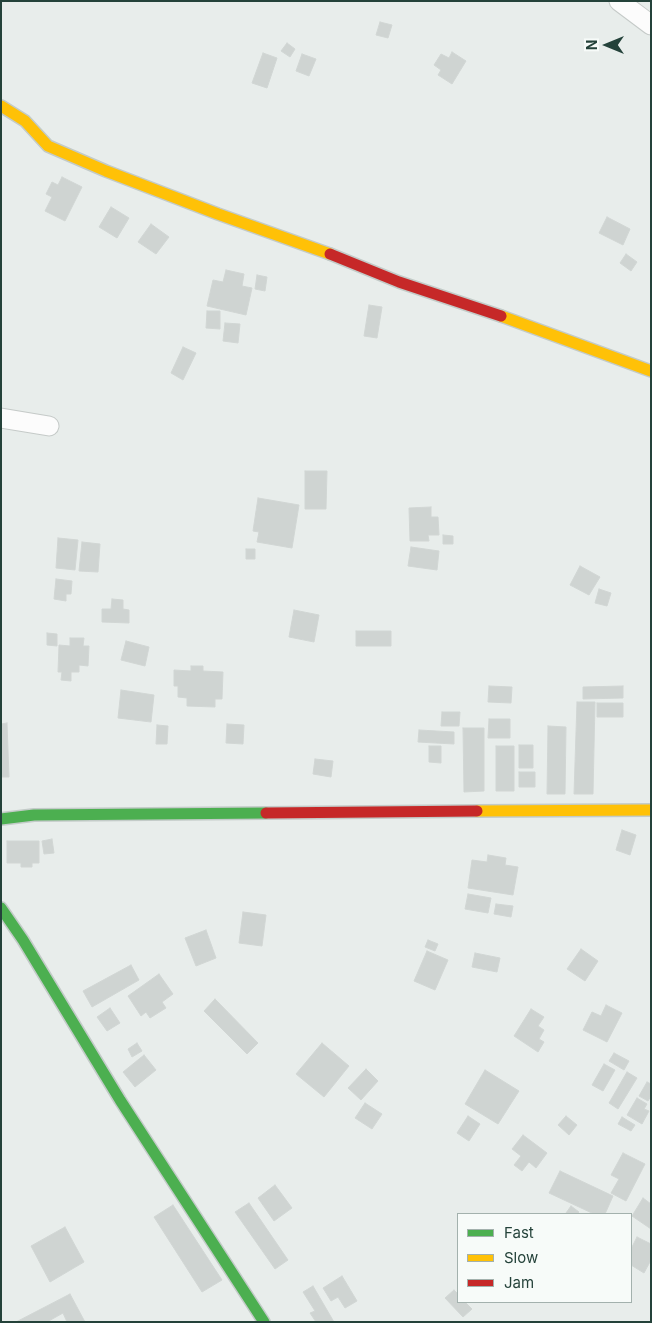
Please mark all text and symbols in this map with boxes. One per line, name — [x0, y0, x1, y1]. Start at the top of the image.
north arrow — [582, 20, 632, 70]
text: N — [583, 40, 600, 50]
legend — [457, 1213, 632, 1303]
text: Fast — [504, 1223, 534, 1242]
text: Slow — [504, 1248, 538, 1267]
text: Jam — [504, 1273, 534, 1292]

